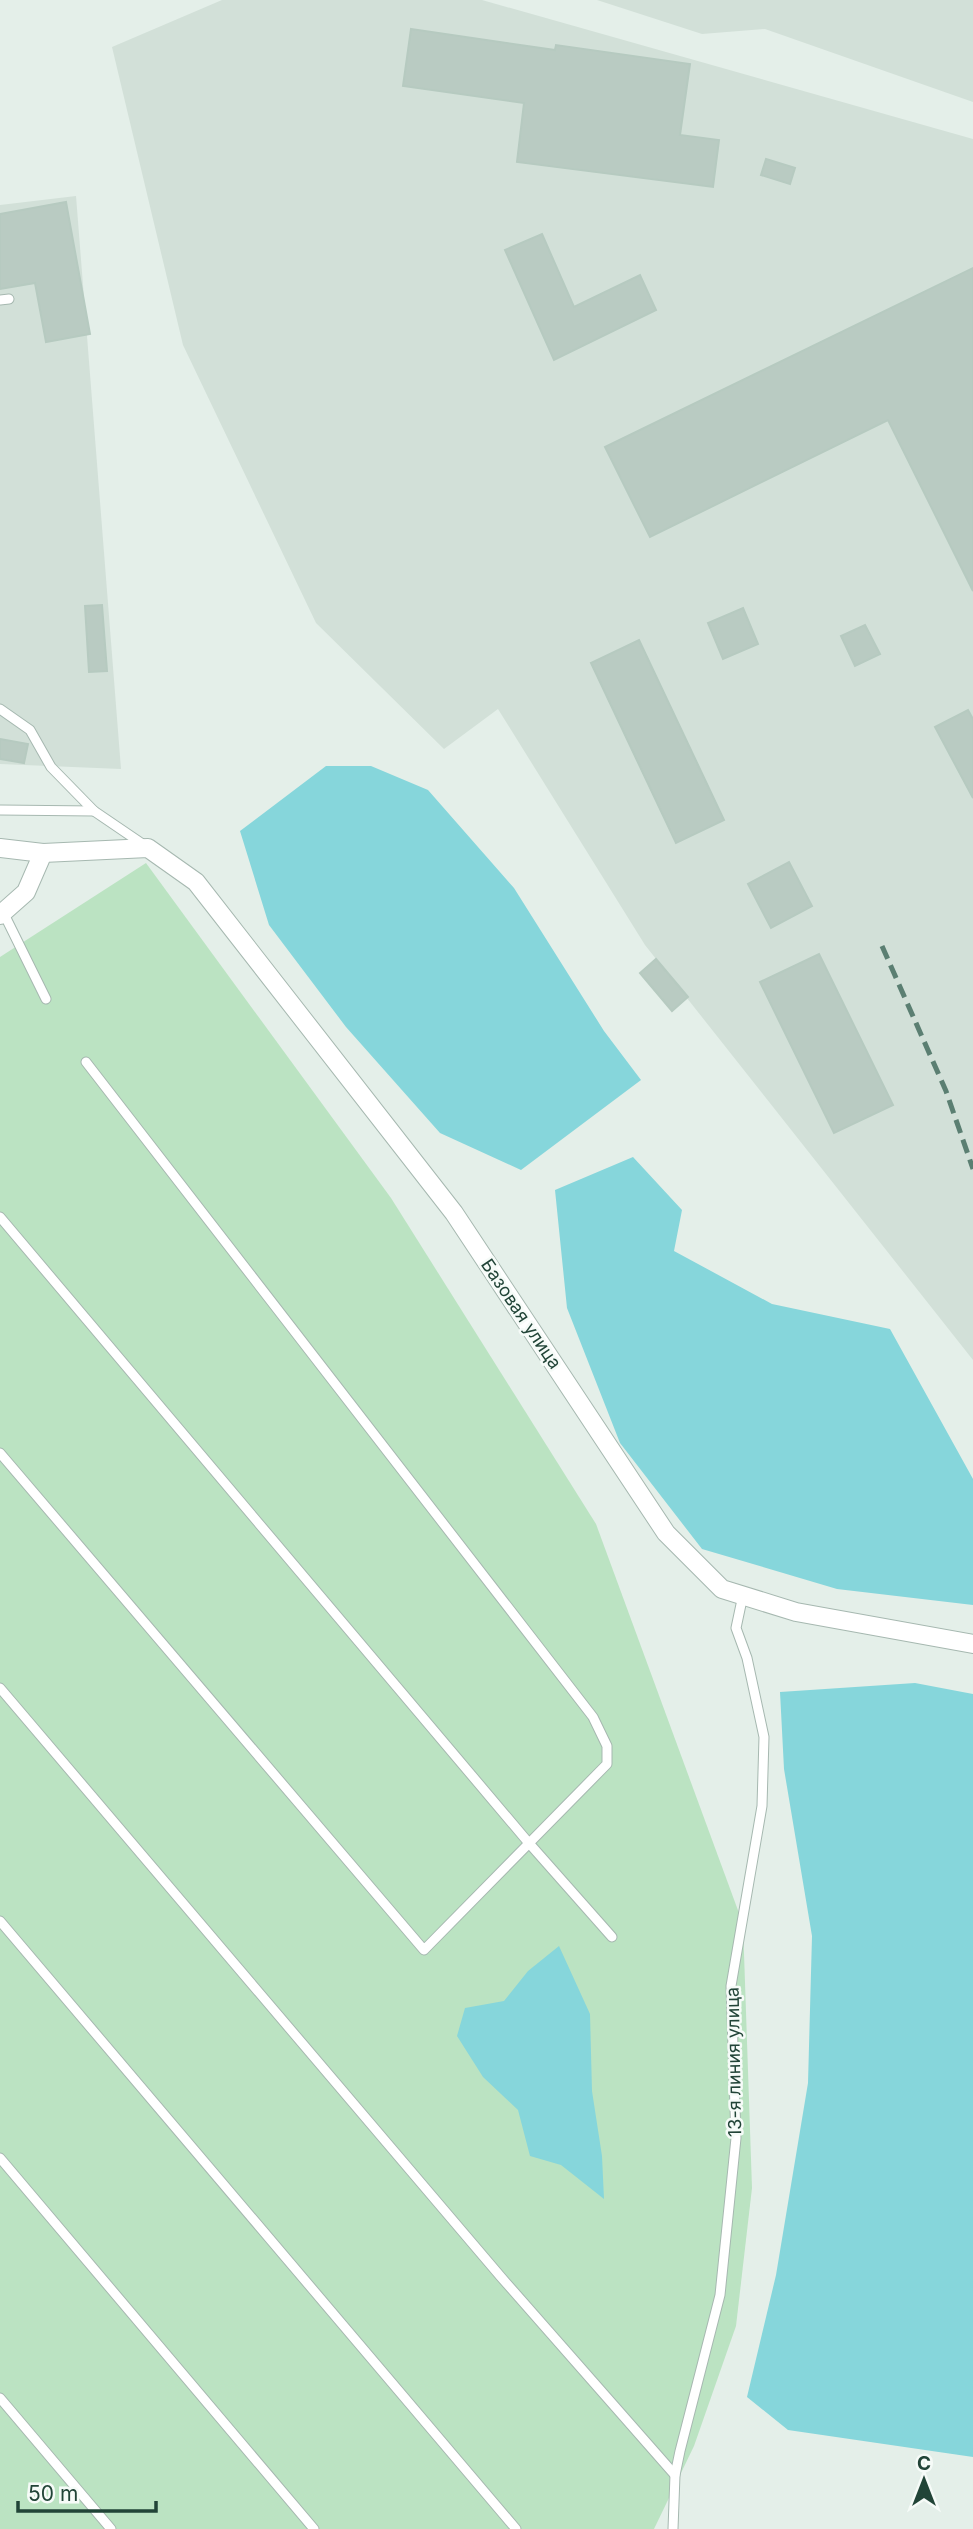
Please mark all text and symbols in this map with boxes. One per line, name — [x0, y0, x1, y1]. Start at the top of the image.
street label: Базовая улица — [477, 1255, 566, 1373]
street label: 13-я линия улица — [722, 1987, 745, 2137]
north arrow — [889, 2445, 959, 2515]
text: С — [917, 2452, 931, 2475]
scale bar — [18, 2470, 156, 2514]
text: 50 m — [28, 2481, 78, 2506]

